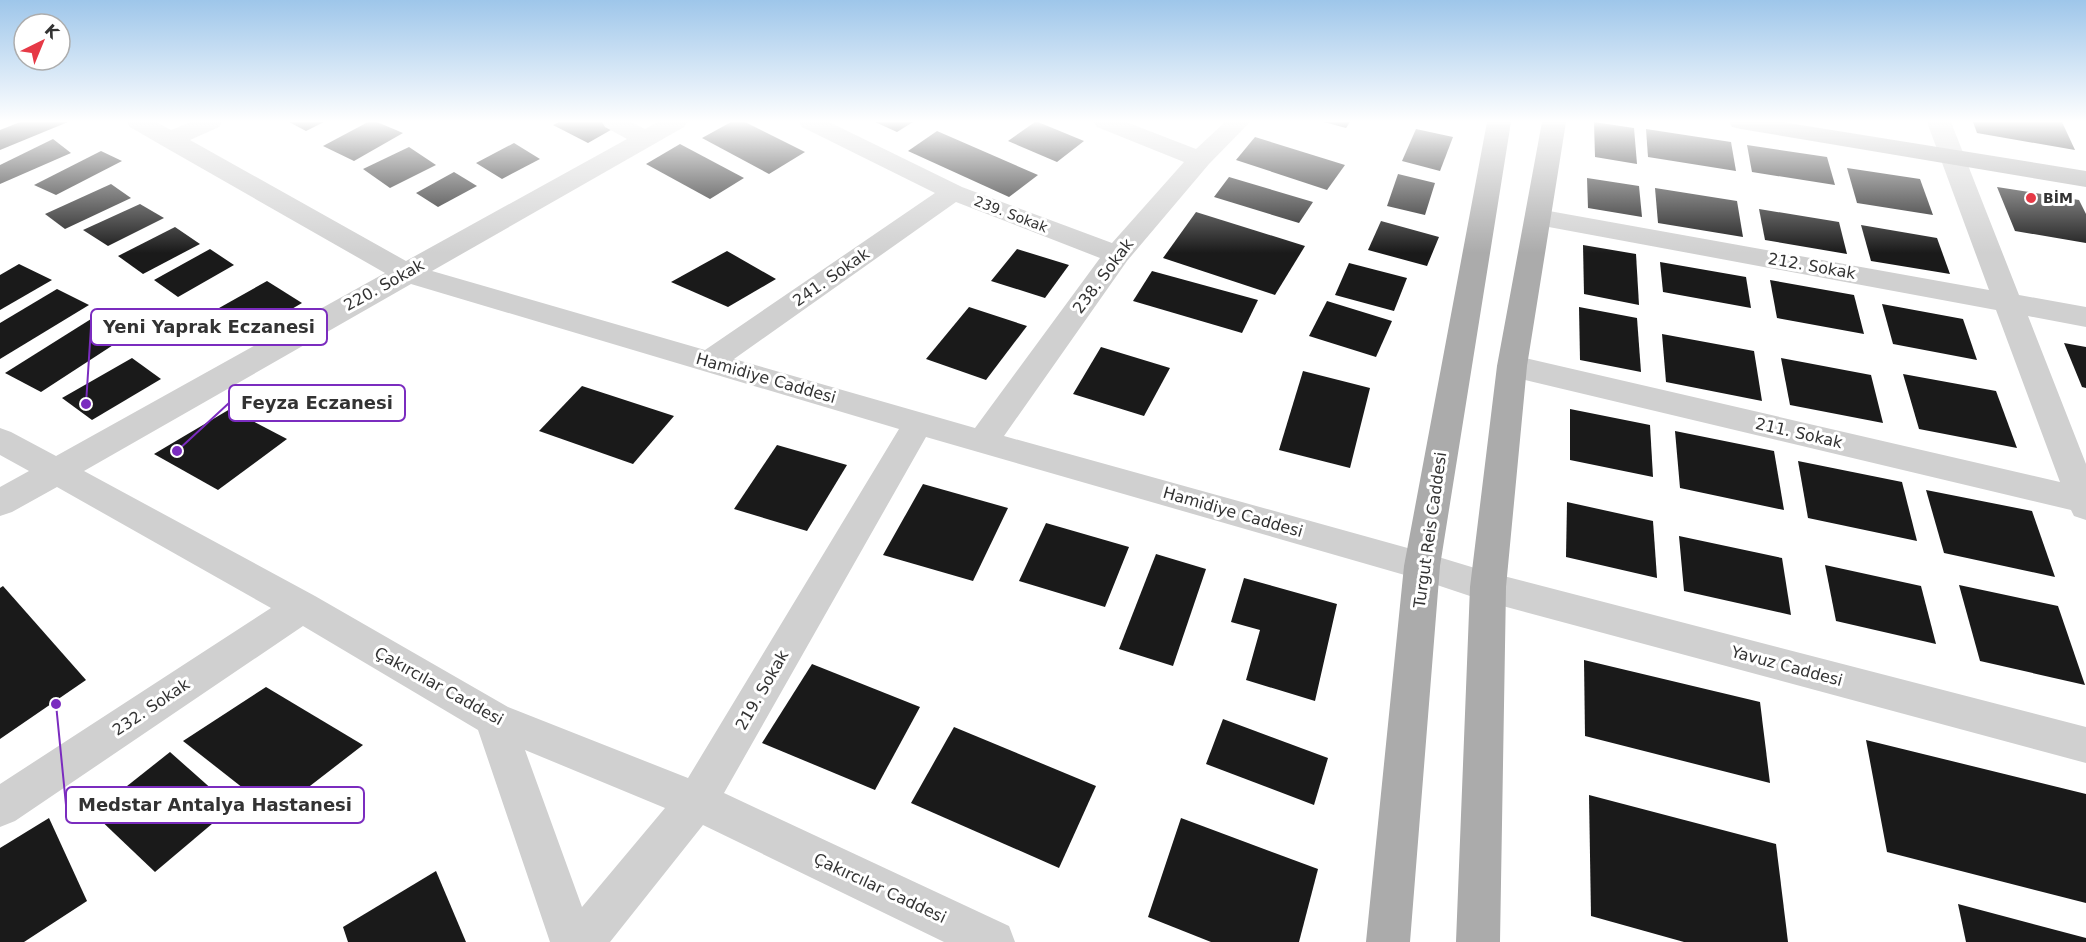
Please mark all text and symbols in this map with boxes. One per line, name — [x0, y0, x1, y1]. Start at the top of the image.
north arrow — [12, 12, 72, 72]
text: K — [41, 20, 63, 43]
place label: BİM — [2043, 190, 2073, 206]
marker: BİM — [2024, 191, 2038, 205]
street label: 239. Sokak — [972, 193, 1051, 236]
street label: 238. Sokak — [1069, 234, 1138, 317]
street label: 241. Sokak — [789, 243, 873, 310]
street label: 212. Sokak — [1767, 249, 1858, 283]
street label: 220. Sokak — [341, 255, 428, 315]
callout: Yeni Yaprak Eczanesi — [91, 309, 327, 345]
text: Yeni Yaprak Eczanesi — [102, 316, 315, 337]
street label: Hamidiye Caddesi — [694, 349, 838, 407]
callout: Feyza Eczanesi — [229, 385, 405, 421]
text: Feyza Eczanesi — [241, 392, 393, 413]
street label: 211. Sokak — [1754, 414, 1845, 452]
street label: Turgut Reis Caddesi — [1409, 451, 1450, 610]
street label: Hamidiye Caddesi — [1161, 483, 1305, 541]
street label: Yavuz Caddesi — [1728, 642, 1845, 690]
street label: Çakırcılar Caddesi — [371, 643, 507, 729]
street label: 219. Sokak — [732, 646, 793, 733]
street label: 232. Sokak — [109, 674, 194, 740]
callout: Medstar Antalya Hastanesi — [66, 787, 364, 823]
text: Medstar Antalya Hastanesi — [78, 794, 352, 815]
street label: Çakırcılar Caddesi — [811, 849, 949, 927]

